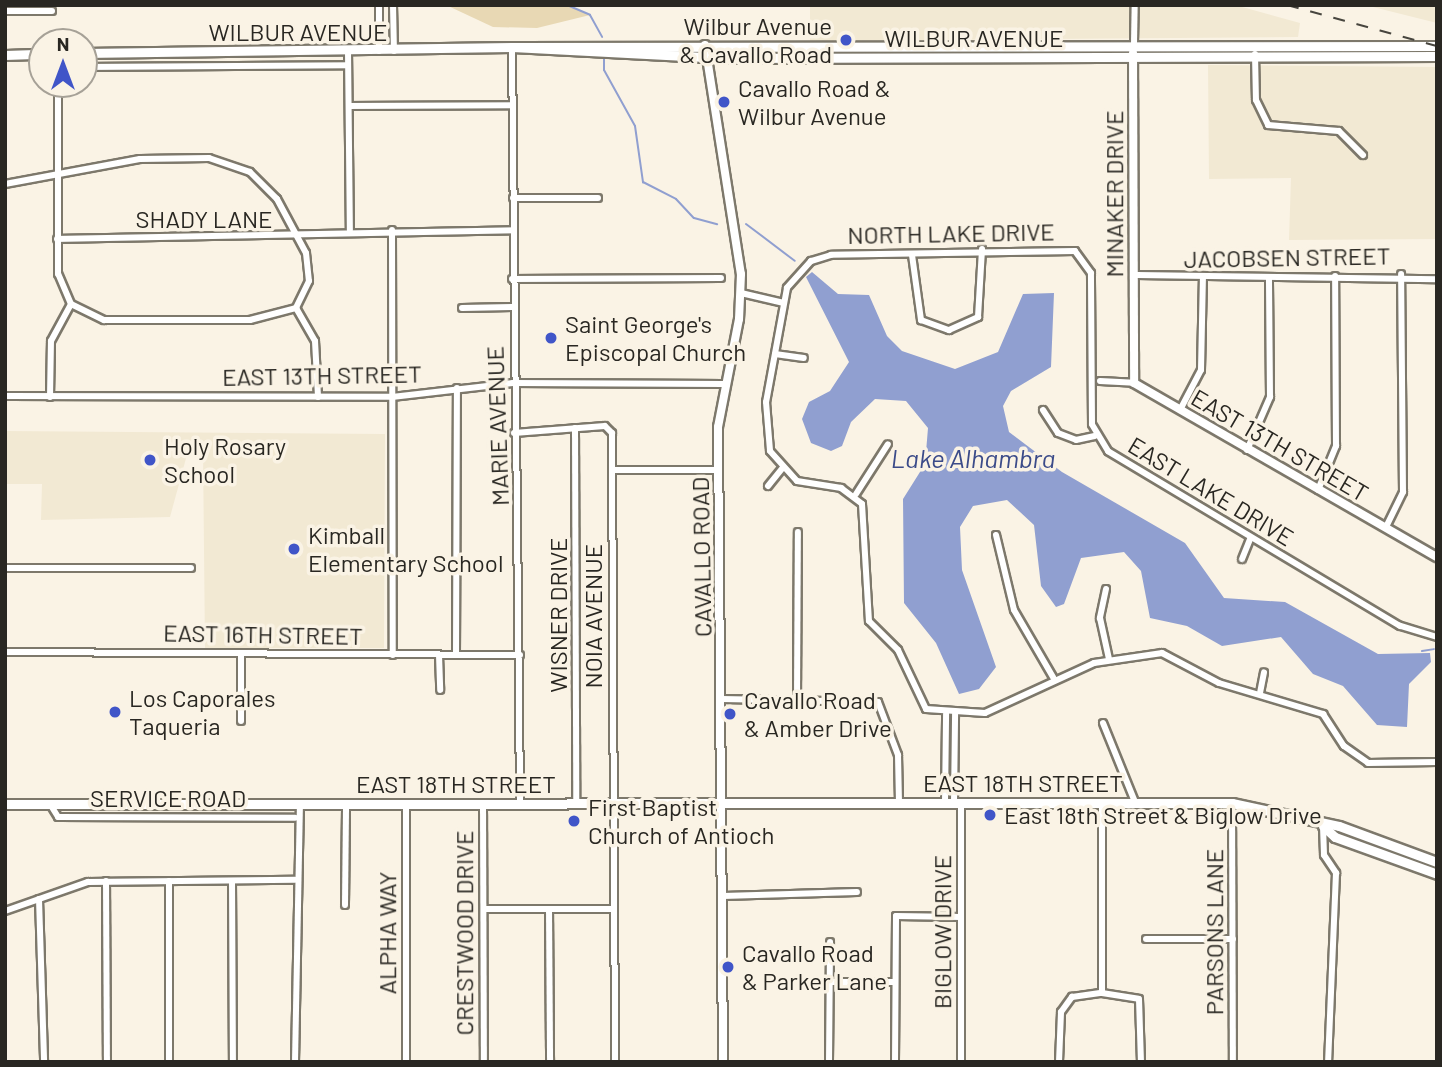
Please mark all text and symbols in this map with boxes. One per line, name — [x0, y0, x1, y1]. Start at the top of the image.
place label: Wilbur Avenue & Cavallo Road — [680, 12, 832, 68]
street label: WILBUR AVENUE — [208, 18, 388, 46]
street label: WILBUR AVENUE — [884, 24, 1064, 52]
north arrow — [28, 28, 98, 98]
text: N — [57, 32, 69, 55]
marker: Wilbur Avenue & Cavallo Road — [838, 32, 854, 48]
place label: Cavallo Road & Wilbur Avenue — [738, 74, 890, 130]
marker: Cavallo Road & Wilbur Avenue — [716, 94, 732, 110]
street label: MINAKER DRIVE — [1100, 111, 1128, 277]
street label: SHADY LANE — [136, 205, 272, 233]
street label: NORTH LAKE DRIVE — [847, 217, 1055, 249]
street label: JACOBSEN STREET — [1183, 241, 1391, 273]
place label: Saint George's Episcopal Church — [565, 310, 746, 366]
marker: Saint George's Episcopal Church — [543, 330, 559, 346]
street label: MARIE AVENUE — [480, 346, 514, 506]
street label: EAST 13TH STREET — [222, 359, 422, 391]
street label: EAST 13TH STREET — [1186, 383, 1374, 507]
street label: EAST LAKE DRIVE — [1123, 430, 1299, 552]
place label: Holy Rosary School — [164, 432, 286, 488]
water label: Lake Alhambra — [891, 442, 1055, 474]
marker: Holy Rosary School — [142, 452, 158, 468]
street label: CAVALLO ROAD — [685, 477, 717, 637]
place label: Kimball Elementary School — [308, 521, 503, 577]
street label: WISNER DRIVE — [544, 537, 572, 693]
marker: Kimball Elementary School — [286, 541, 302, 557]
street label: NOIA AVENUE — [579, 544, 607, 688]
street label: EAST 16TH STREET — [163, 618, 363, 650]
place label: Los Caporales Taqueria — [129, 684, 275, 740]
place label: Cavallo Road & Amber Drive — [744, 686, 892, 742]
marker: Los Caporales Taqueria — [107, 704, 123, 720]
marker: Cavallo Road & Amber Drive — [722, 706, 738, 722]
street label: EAST 18TH STREET — [923, 769, 1123, 797]
street label: EAST 18TH STREET — [356, 770, 556, 798]
street label: SERVICE ROAD — [90, 784, 246, 812]
place label: First Baptist Church of Antioch — [588, 793, 774, 849]
place label: East 18th Street & Biglow Drive — [1004, 801, 1322, 829]
marker: East 18th Street & Biglow Drive — [982, 807, 998, 823]
marker: First Baptist Church of Antioch — [566, 813, 582, 829]
street label: CRESTWOOD DRIVE — [450, 830, 478, 1036]
street label: PARSONS LANE — [1200, 849, 1228, 1015]
street label: BIGLOW DRIVE — [928, 855, 956, 1009]
street label: ALPHA WAY — [373, 872, 401, 994]
place label: Cavallo Road & Parker Lane — [742, 939, 887, 995]
marker: Cavallo Road & Parker Lane — [720, 959, 736, 975]

